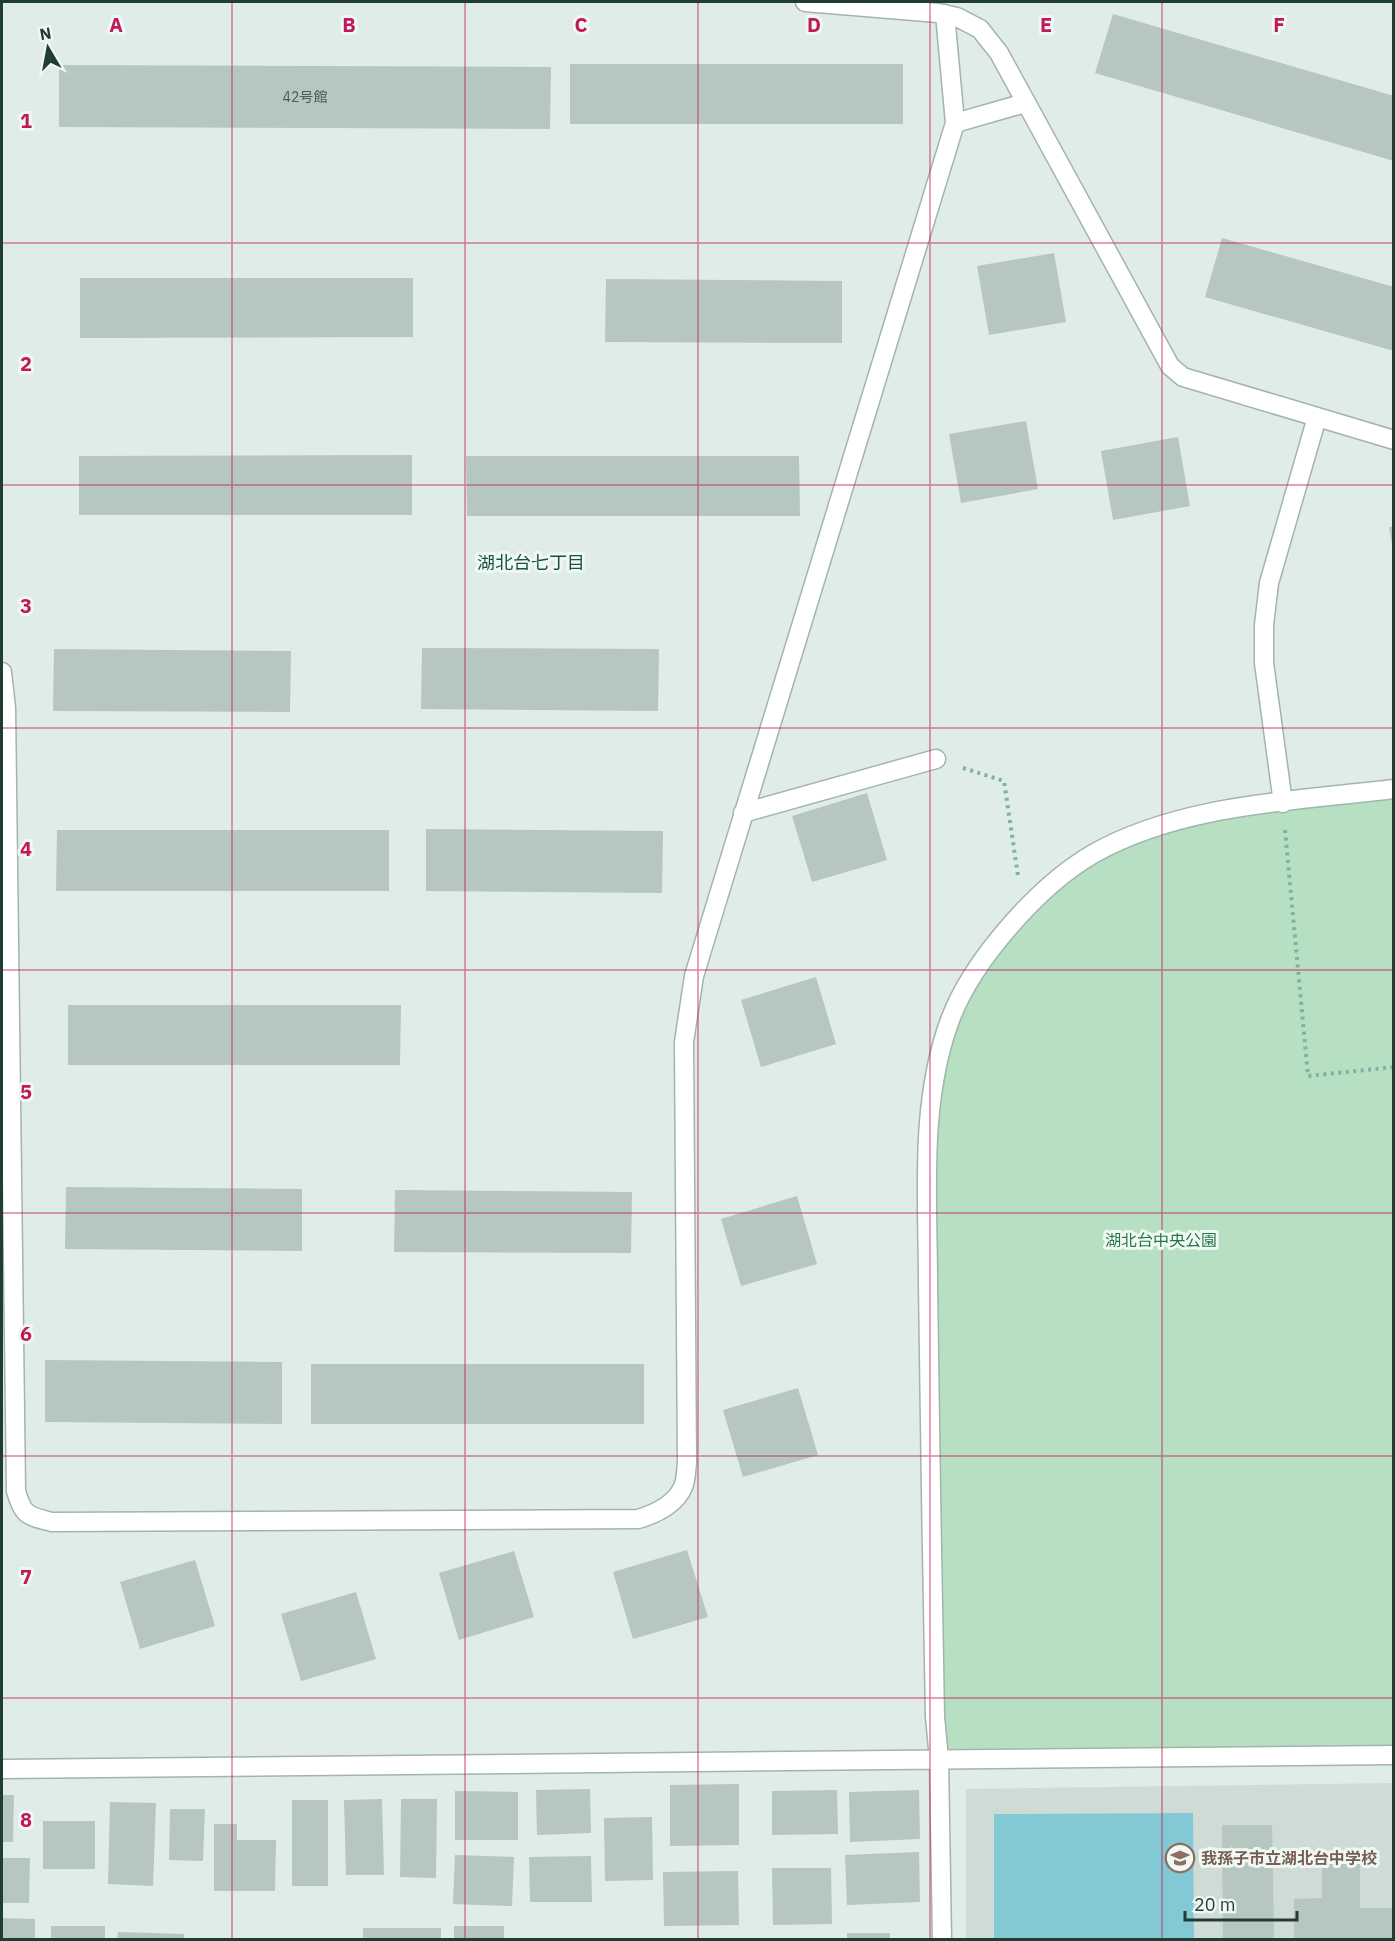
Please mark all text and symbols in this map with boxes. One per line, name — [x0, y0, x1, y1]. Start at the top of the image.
text: A — [109, 11, 123, 38]
text: B — [342, 11, 356, 38]
text: C — [574, 11, 588, 38]
text: D — [807, 11, 821, 38]
text: E — [1040, 11, 1052, 38]
text: F — [1273, 11, 1285, 38]
north arrow — [18, 18, 78, 78]
text: N — [38, 22, 53, 44]
house number: 42号館 — [283, 88, 327, 106]
text: 1 — [20, 107, 32, 134]
text: 2 — [20, 350, 32, 377]
district label: 湖北台七丁目 — [477, 551, 585, 574]
text: 3 — [20, 592, 32, 619]
text: 4 — [20, 835, 32, 862]
text: 5 — [20, 1078, 32, 1105]
park label: 湖北台中央公園 — [1105, 1230, 1217, 1250]
text: 6 — [20, 1320, 32, 1347]
text: 7 — [20, 1563, 32, 1590]
text: 8 — [20, 1806, 32, 1833]
school or university icon: 我孫子市立湖北台中学校 — [1164, 1842, 1196, 1874]
place label: 我孫子市立湖北台中学校 — [1201, 1848, 1377, 1868]
scale bar — [1185, 1884, 1298, 1922]
text: 20 m — [1194, 1893, 1236, 1916]

